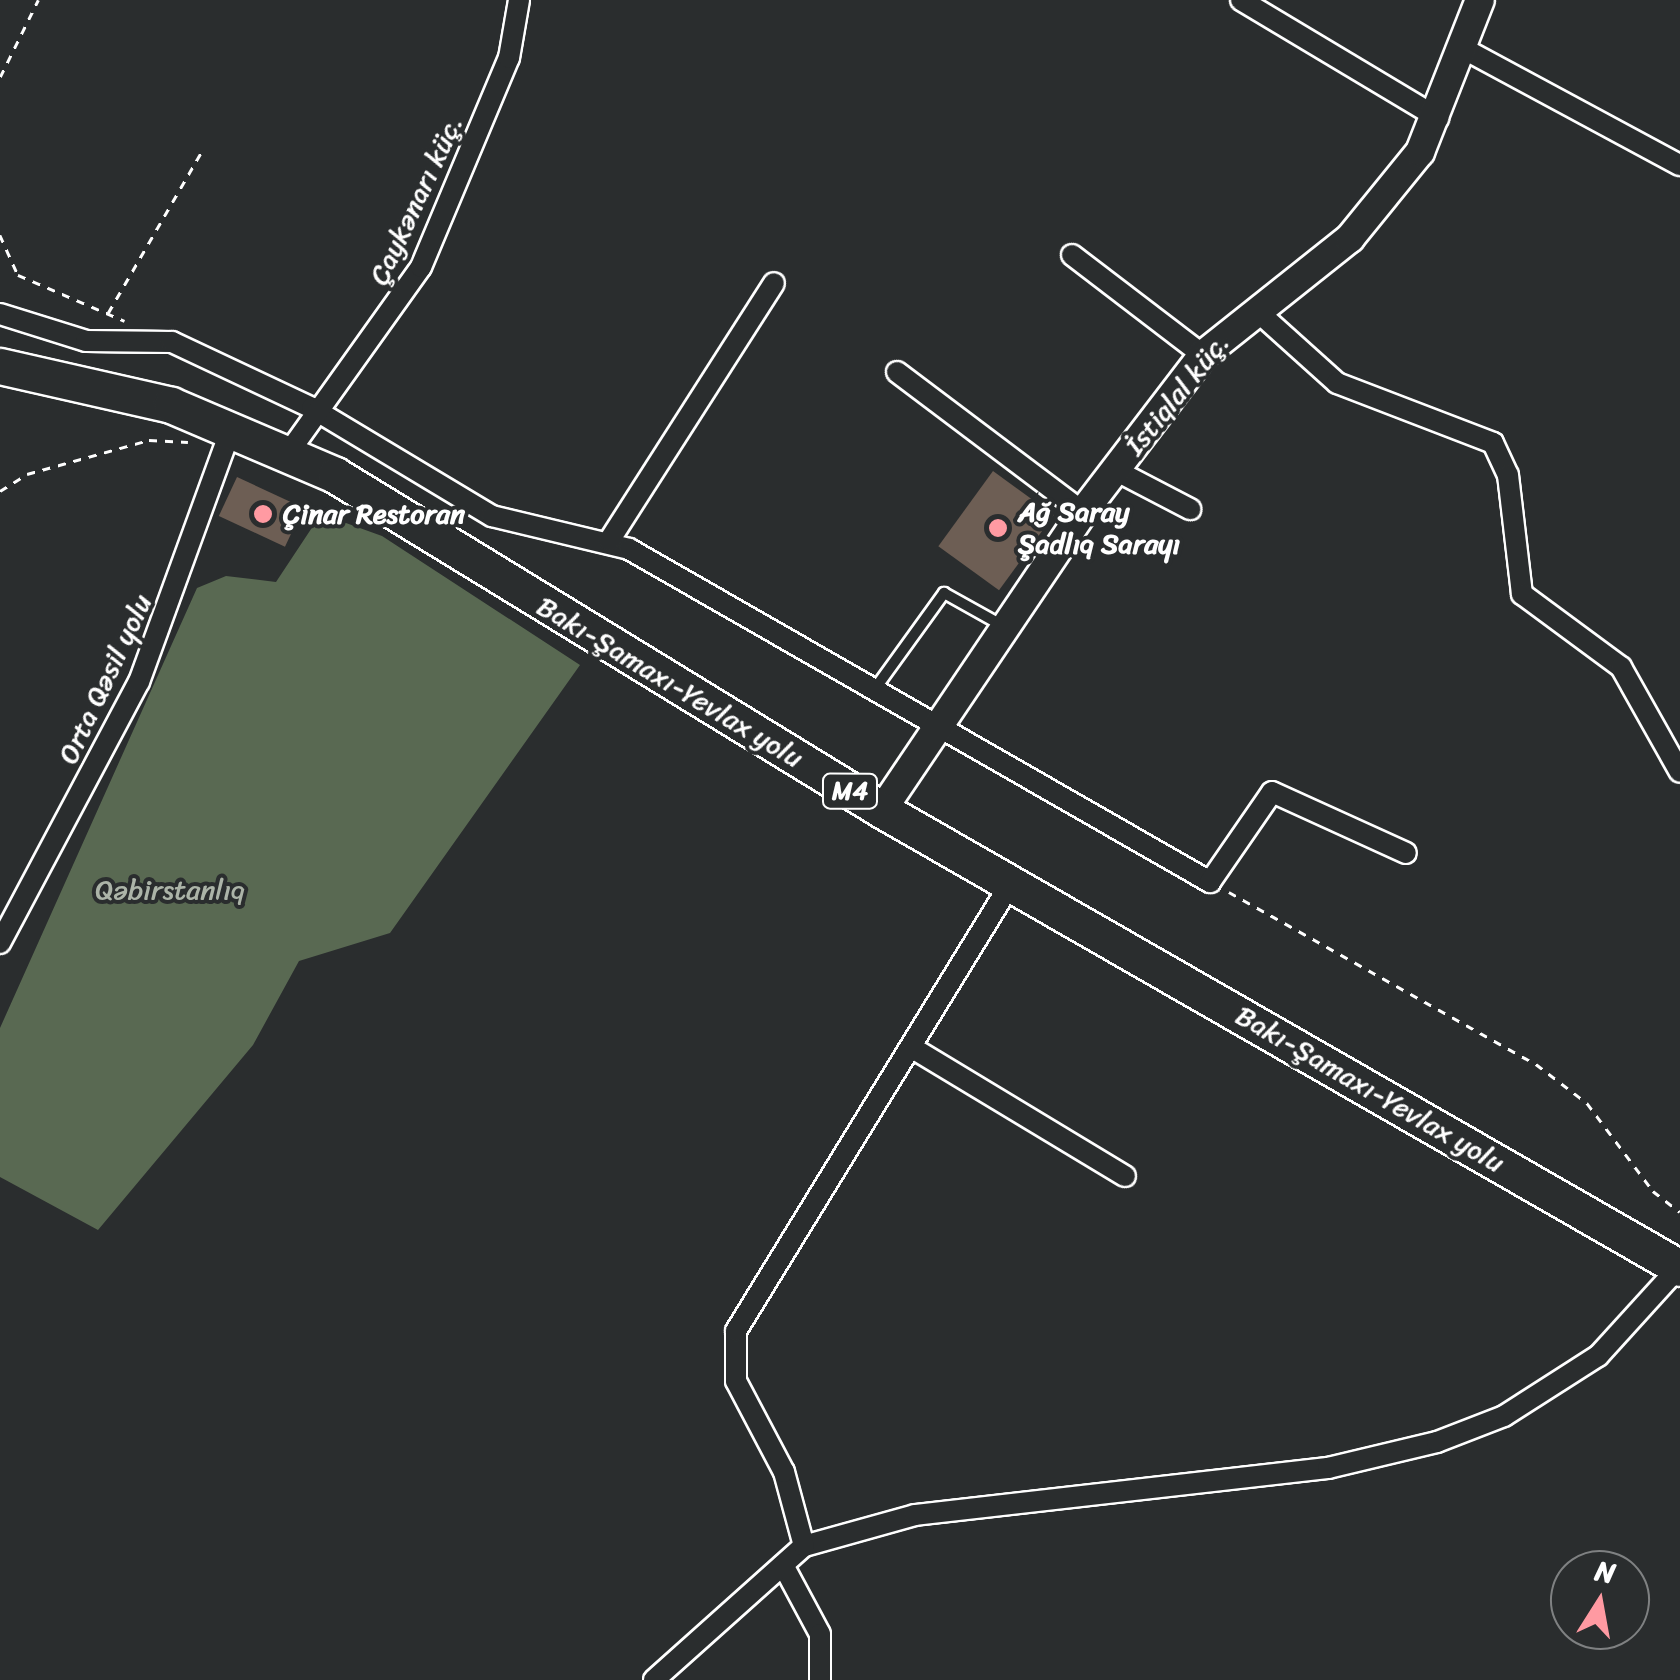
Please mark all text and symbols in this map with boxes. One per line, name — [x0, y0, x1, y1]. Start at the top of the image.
street label: Çaykənarı küç. — [362, 110, 470, 290]
street label: İstiqlal küç. — [1118, 326, 1236, 462]
place label: Ağ Saray Şadlıq Sarayı — [1018, 495, 1180, 561]
place label: Çinar Restoran — [283, 497, 467, 531]
marker: Çinar Restoran — [252, 503, 274, 525]
marker: Ağ Saray Şadlıq Sarayı — [987, 517, 1009, 539]
street label: Orta Qəsil yolu — [51, 589, 159, 769]
street label: Bakı-Şamaxı-Yevlax yolu — [531, 589, 809, 775]
road number: M4 — [820, 771, 880, 811]
park label: Qəbirstanlıq — [95, 873, 245, 907]
street label: Bakı-Şamaxı-Yevlax yolu — [1230, 998, 1510, 1180]
text: N — [1591, 1546, 1620, 1598]
north arrow — [1550, 1550, 1650, 1650]

